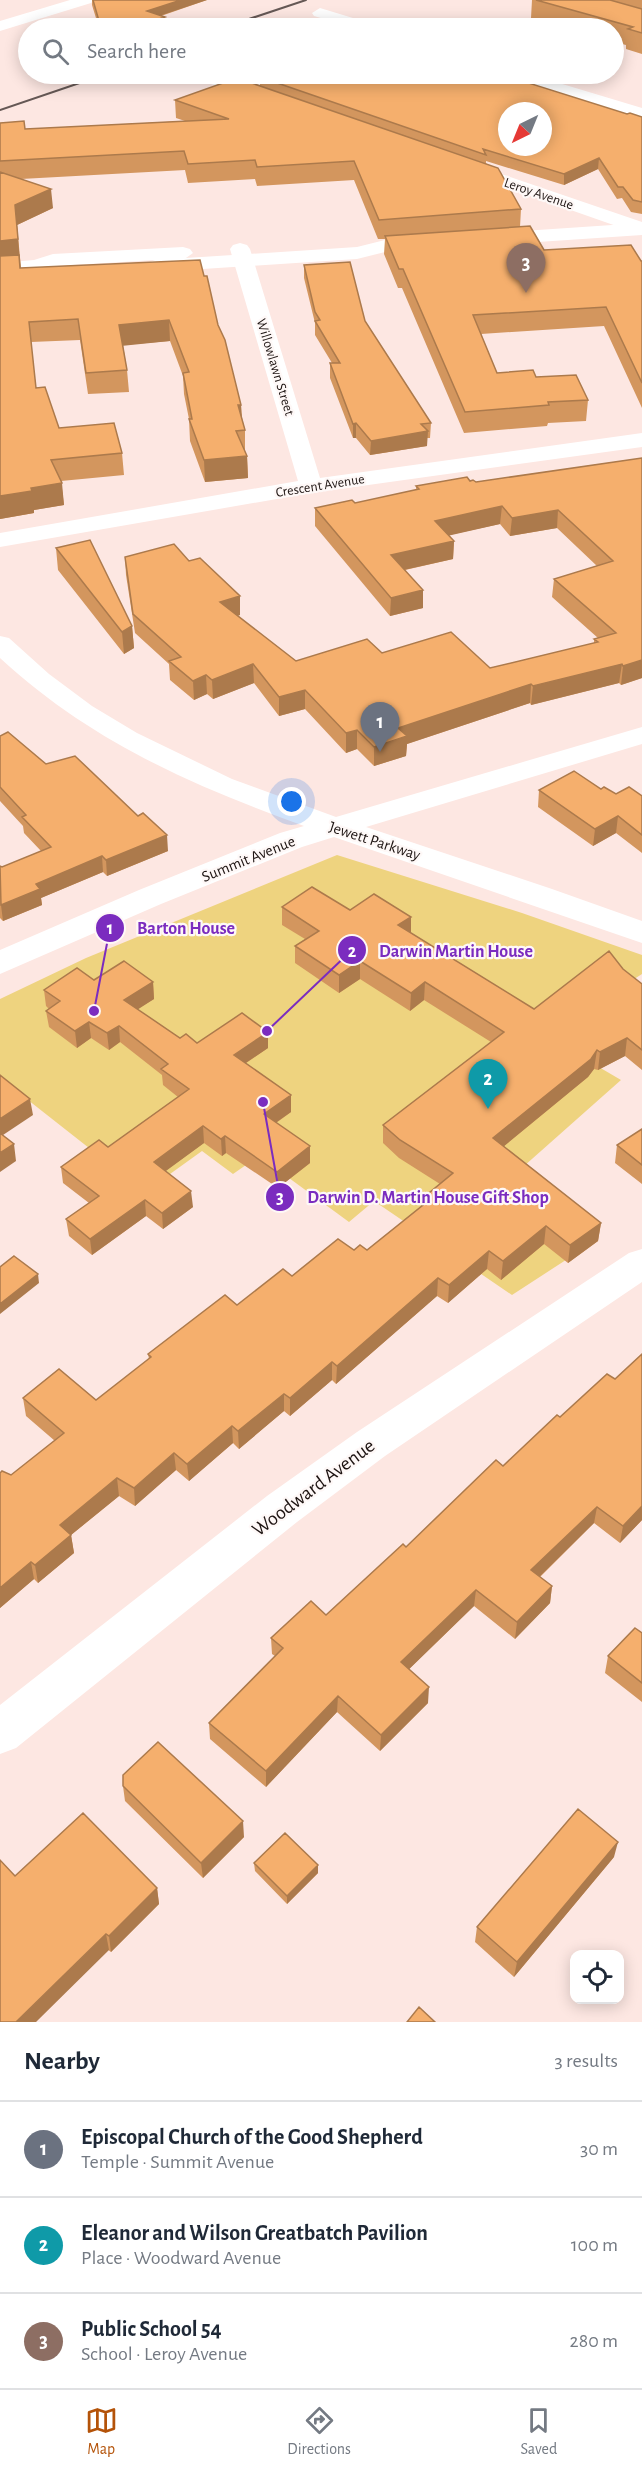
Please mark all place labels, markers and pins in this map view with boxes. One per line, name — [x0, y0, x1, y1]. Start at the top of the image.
pin: 3 — [506, 244, 546, 293]
pin: 1 — [360, 702, 400, 752]
callout: Barton House — [95, 910, 247, 946]
callout: Darwin Martin House — [337, 932, 545, 968]
pin: 2 — [468, 1060, 508, 1109]
callout: Darwin D. Martin House Gift Shop — [265, 1179, 561, 1215]

